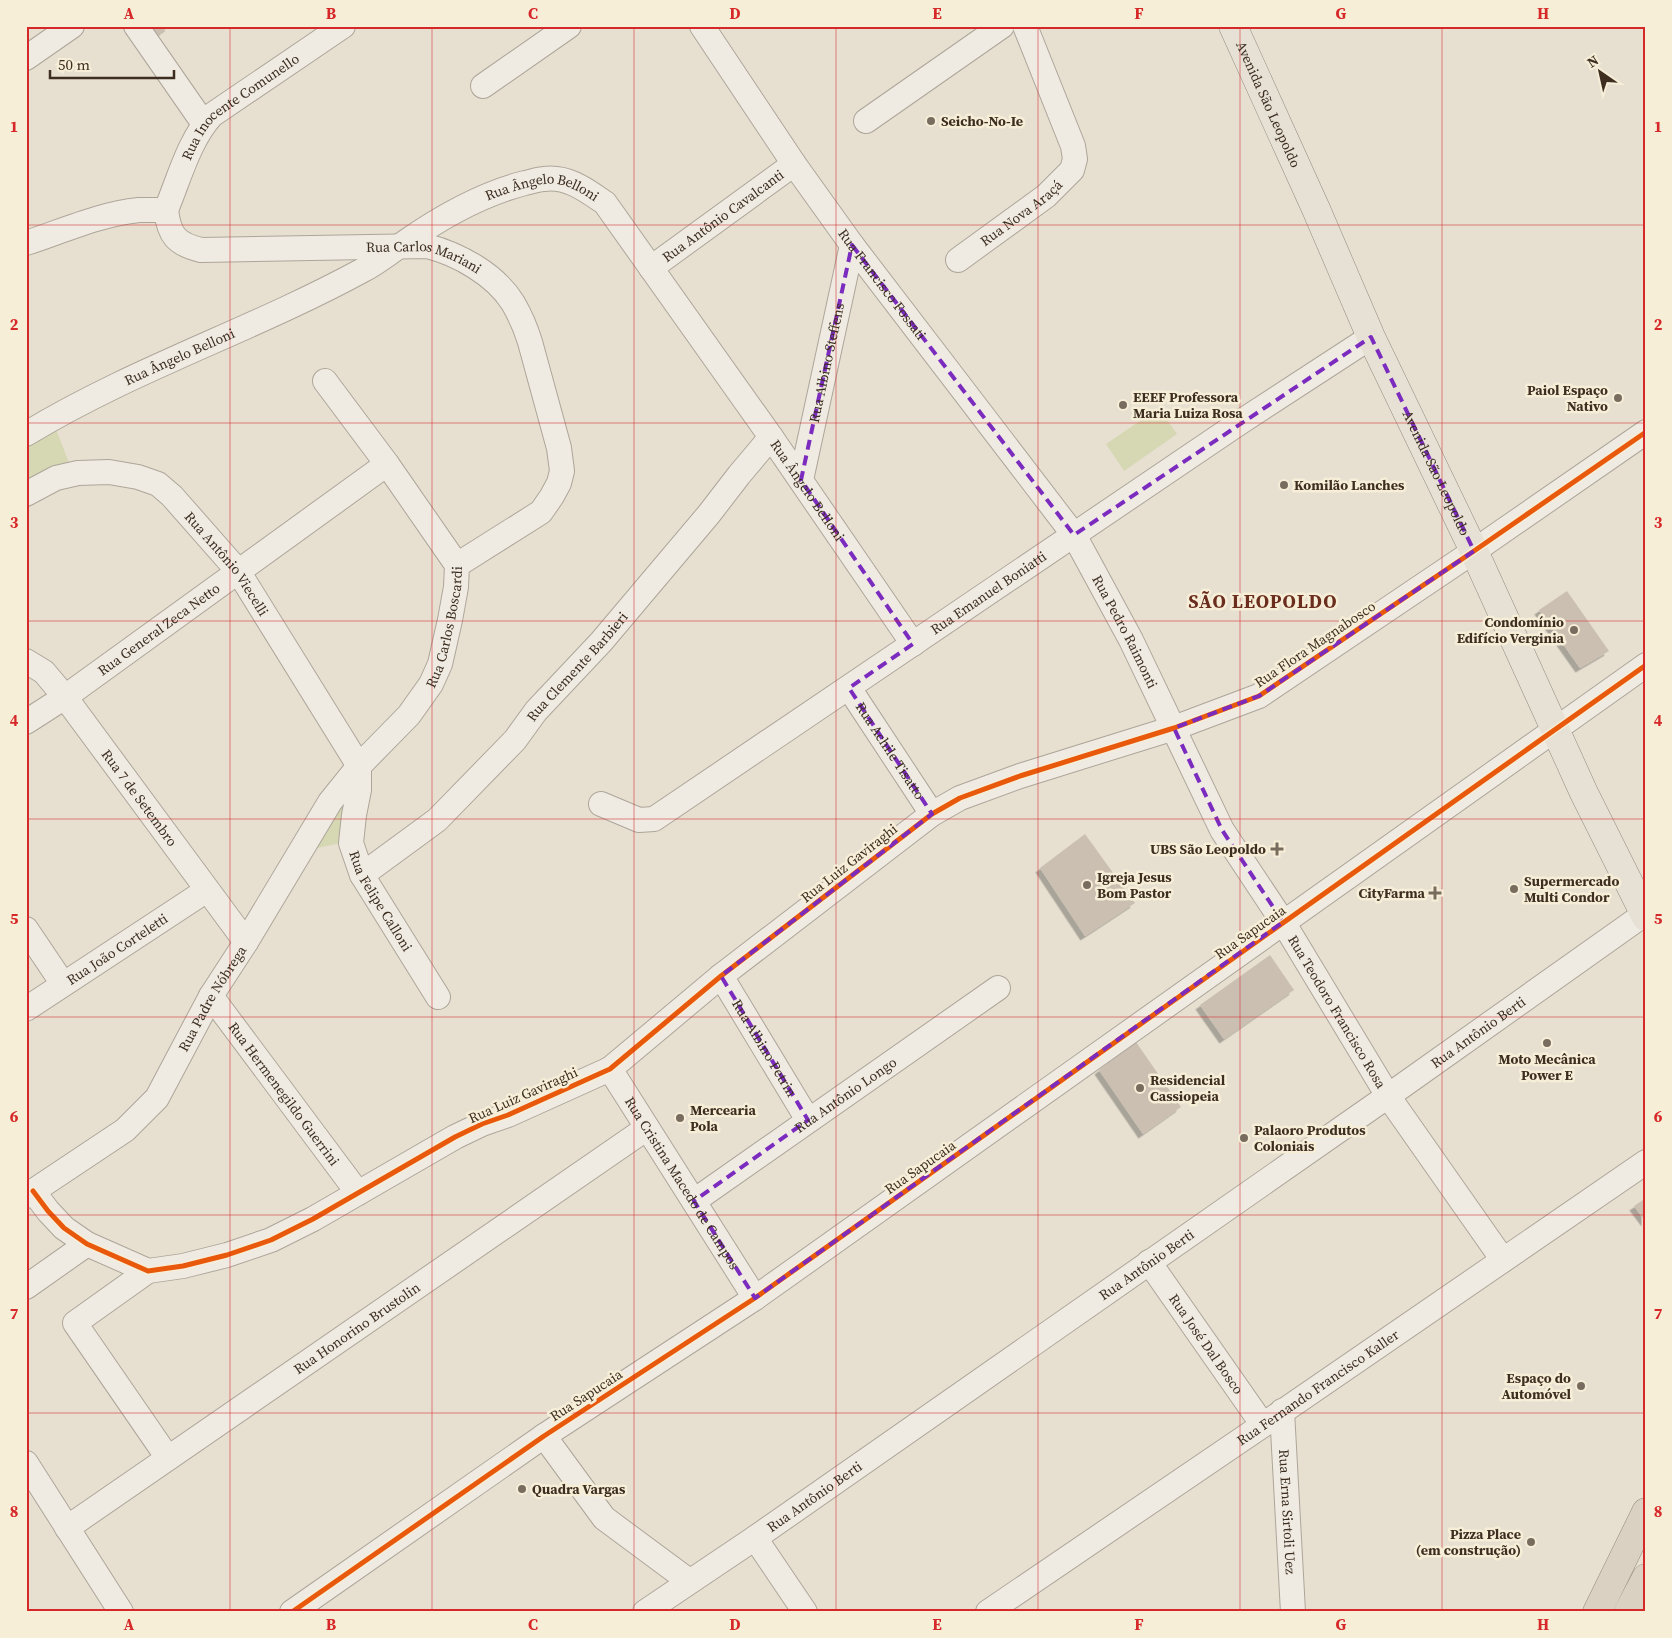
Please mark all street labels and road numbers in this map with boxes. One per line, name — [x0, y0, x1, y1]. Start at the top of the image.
street label: Avenida São Leopoldo — [1231, 38, 1306, 171]
street label: Rua Inocente Comunello — [177, 48, 303, 163]
street label: Rua Antônio Cavalcanti — [658, 165, 788, 267]
street label: Rua Nova Araçá — [976, 174, 1068, 251]
street label: Rua Ângelo Belloni — [481, 191, 601, 209]
street label: Rua Francisco Fossati — [833, 225, 931, 344]
street label: Rua Carlos Mariani — [366, 236, 486, 278]
street label: Rua Albino Steffens — [804, 301, 849, 424]
street label: Rua Ângelo Belloni — [121, 323, 238, 390]
street label: Avenida São Leopoldo — [1398, 407, 1475, 539]
street label: Rua Ângelo Belloni — [766, 435, 849, 545]
street label: Rua Antônio Viecelli — [180, 507, 273, 620]
street label: Rua Emanuel Boniatti — [926, 546, 1050, 639]
street label: Rua Carlos Boscardi — [420, 566, 467, 691]
street label: Rua Pedro Raimonti — [1087, 571, 1163, 692]
street label: Rua General Zeca Netto — [93, 578, 224, 680]
street label: Rua Flora Magnabosco — [1250, 596, 1380, 692]
street label: Rua Clemente Barbieri — [522, 608, 632, 725]
street label: Rua Achile Tisatto — [851, 698, 930, 804]
street label: Rua 7 de Setembro — [97, 745, 182, 851]
street label: Rua Luiz Gaviraghi — [797, 819, 901, 907]
street label: Rua Felipe Calloni — [344, 848, 417, 955]
street label: Rua Sapucaia — [1210, 900, 1290, 964]
street label: Rua João Corteletti — [63, 909, 172, 990]
street label: Rua Teodoro Francisco Rosa — [1283, 931, 1392, 1093]
street label: Rua Padre Nóbrega — [173, 941, 252, 1055]
street label: Rua Antônio Berti — [1427, 992, 1530, 1073]
street label: Rua Albino Petrin — [727, 995, 802, 1101]
street label: Rua Hermenegildo Guerrini — [224, 1018, 344, 1170]
street label: Rua Antônio Longo — [790, 1052, 901, 1138]
street label: Rua Luiz Gaviraghi — [465, 1062, 581, 1128]
street label: Rua Cristina Macedo de Campos — [620, 1093, 744, 1273]
street label: Rua Sapucaia — [880, 1135, 960, 1199]
street label: Rua Antônio Berti — [1095, 1224, 1198, 1305]
street label: Rua Honorino Brustolin — [289, 1277, 424, 1379]
street label: Rua José Dal Bosco — [1164, 1290, 1249, 1398]
street label: Rua Fernando Francisco Kaller — [1233, 1324, 1403, 1450]
street label: Rua Sapucaia — [546, 1364, 627, 1426]
street label: Rua Erna Sirtoli Uez — [1274, 1449, 1301, 1576]
street label: Rua Antônio Berti — [763, 1456, 866, 1537]

